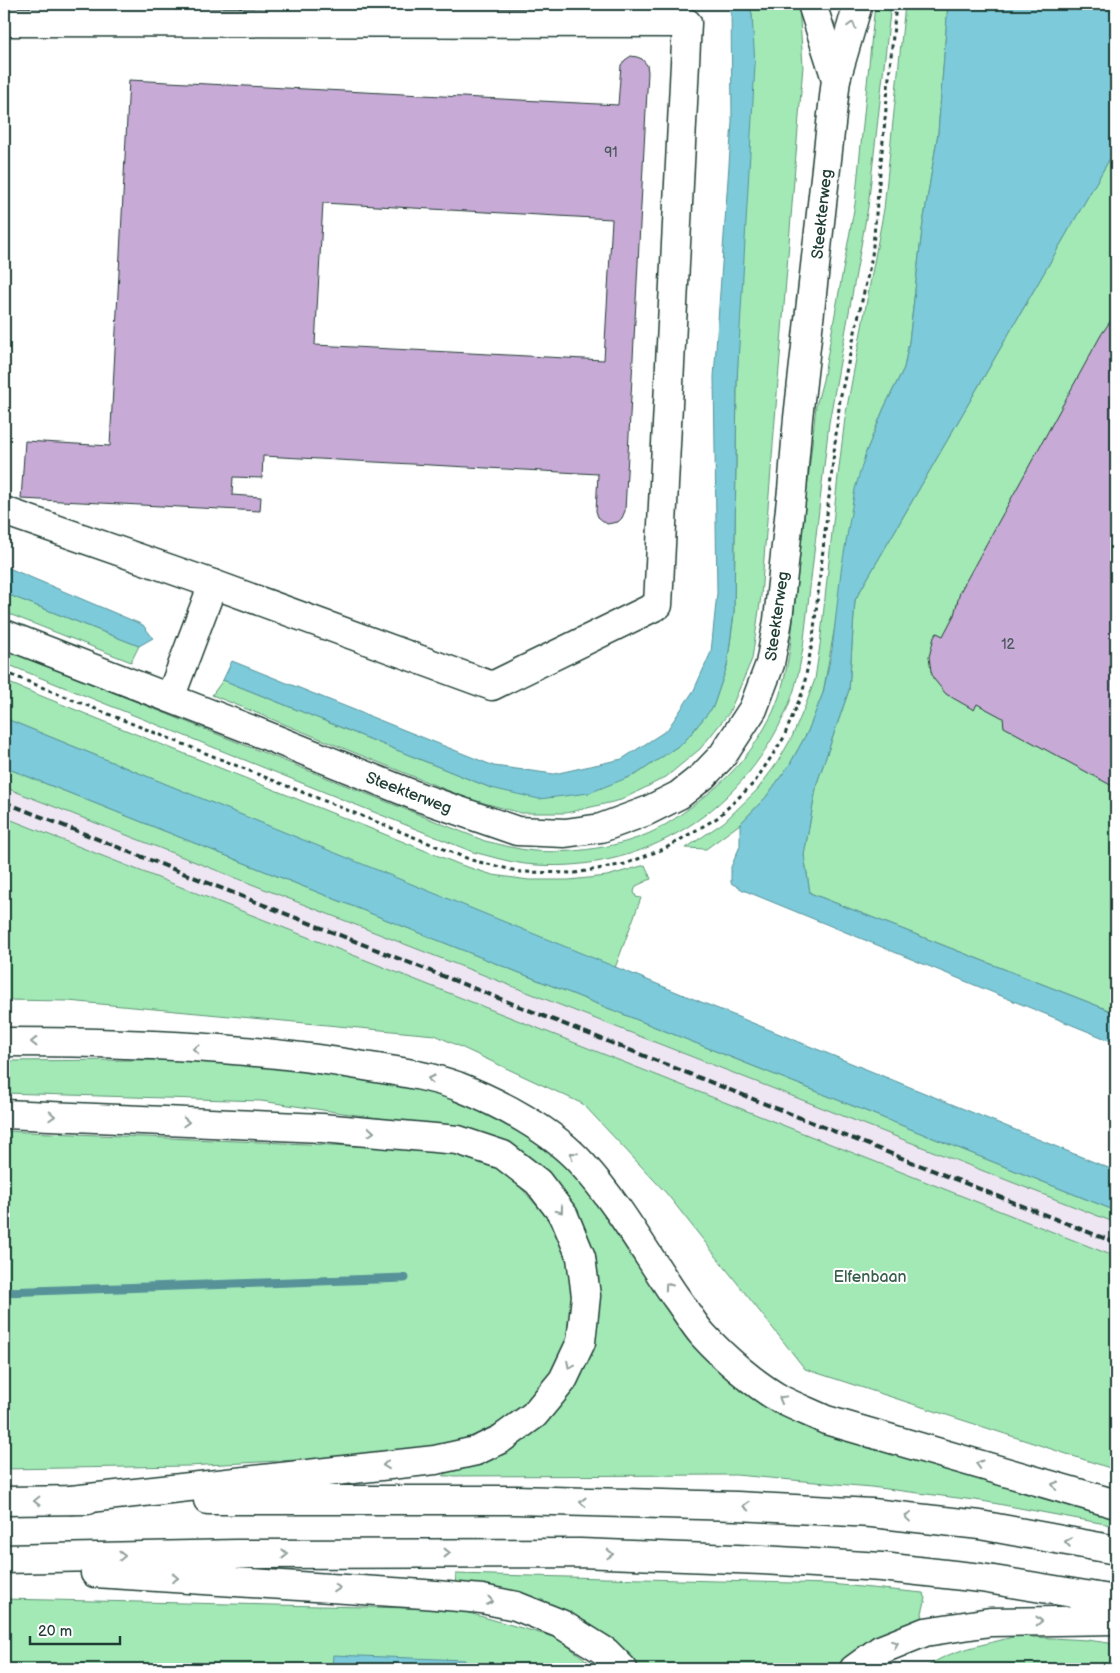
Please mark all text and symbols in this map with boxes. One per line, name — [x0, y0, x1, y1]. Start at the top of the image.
one-way arrow — [846, 21, 856, 29]
house number: 91 — [604, 144, 618, 161]
street label: Steekterweg — [808, 168, 837, 260]
street label: Steekterweg — [762, 570, 793, 662]
house number: 12 — [1001, 636, 1016, 653]
street label: Steekterweg — [363, 768, 454, 818]
one-way arrow — [30, 1037, 38, 1047]
one-way arrow — [192, 1043, 200, 1054]
one-way arrow — [426, 1074, 435, 1085]
one-way arrow — [49, 1111, 57, 1121]
one-way arrow — [182, 1117, 190, 1127]
one-way arrow — [367, 1126, 375, 1137]
one-way arrow — [569, 1152, 578, 1161]
one-way arrow — [554, 1204, 563, 1214]
park label: Elfenbaan — [833, 1268, 907, 1287]
one-way arrow — [665, 1282, 674, 1291]
one-way arrow — [566, 1360, 576, 1369]
one-way arrow — [779, 1395, 788, 1405]
one-way arrow — [382, 1459, 390, 1470]
one-way arrow — [975, 1459, 984, 1470]
one-way arrow — [1051, 1481, 1059, 1491]
one-way arrow — [33, 1495, 41, 1506]
one-way arrow — [579, 1497, 586, 1507]
one-way arrow — [741, 1501, 749, 1512]
one-way arrow — [903, 1512, 911, 1523]
one-way arrow — [1064, 1537, 1073, 1547]
one-way arrow — [444, 1548, 452, 1558]
one-way arrow — [282, 1549, 289, 1559]
one-way arrow — [606, 1549, 614, 1559]
one-way arrow — [119, 1551, 127, 1561]
one-way arrow — [171, 1572, 179, 1583]
one-way arrow — [333, 1583, 341, 1594]
one-way arrow — [485, 1595, 494, 1605]
scale bar — [30, 1613, 120, 1645]
one-way arrow — [1036, 1616, 1043, 1626]
text: 20 m — [38, 1622, 72, 1641]
one-way arrow — [890, 1640, 899, 1650]

